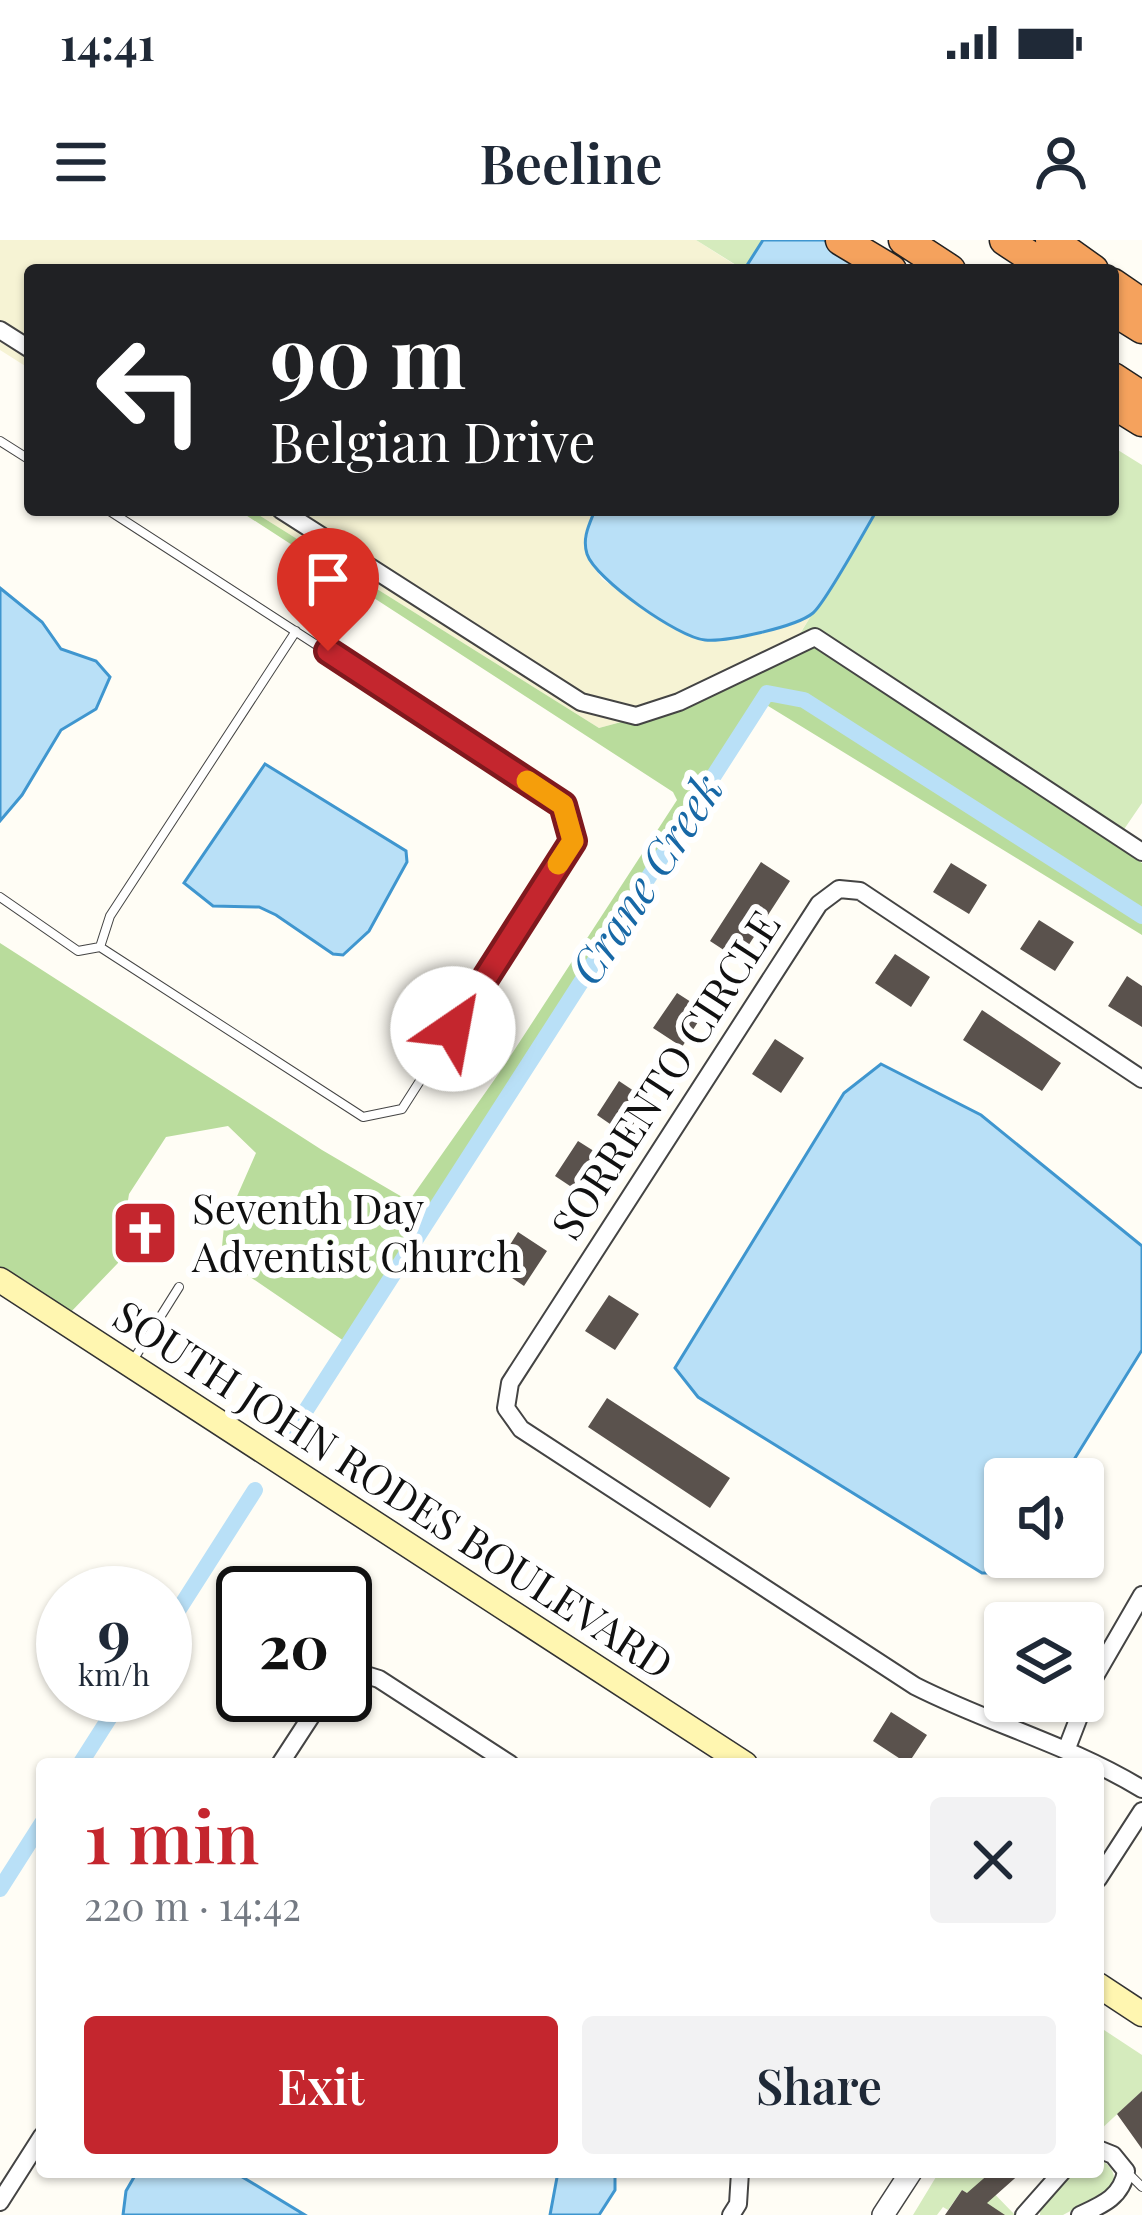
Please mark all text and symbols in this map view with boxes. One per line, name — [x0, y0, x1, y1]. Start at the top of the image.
text: 14:41 — [60, 12, 155, 72]
text: Beeline — [479, 126, 663, 198]
icon: menu — [48, 129, 114, 195]
icon: person — [1028, 129, 1094, 195]
text: 90 m — [270, 298, 466, 410]
icon: left — [72, 312, 228, 468]
text: Belgian Drive — [270, 405, 595, 477]
pin — [277, 528, 379, 651]
icon: arrive — [295, 546, 361, 612]
water label: Crane Creek — [554, 761, 735, 994]
street label: SORRENTO CIRCLE — [537, 899, 791, 1249]
position arrow — [390, 966, 516, 1092]
place label: Seventh Day Adventist Church — [191, 1179, 521, 1283]
church icon: Seventh Day Adventist Church — [110, 1198, 180, 1268]
street label: SOUTH JOHN RODES BOULEVARD — [104, 1286, 685, 1691]
map controls — [984, 1458, 1104, 1722]
button: sound — [984, 1458, 1104, 1578]
speed limit sign: 20 — [216, 1566, 372, 1722]
text: 9 — [97, 1589, 131, 1669]
button: layers — [984, 1602, 1104, 1722]
text: km/h — [78, 1654, 150, 1694]
text: 1 min — [84, 1786, 259, 1882]
button: close — [930, 1797, 1056, 1923]
text: 220 m · 14:42 — [84, 1879, 301, 1931]
button: Exit — [84, 2016, 558, 2154]
button: Share — [582, 2016, 1056, 2154]

